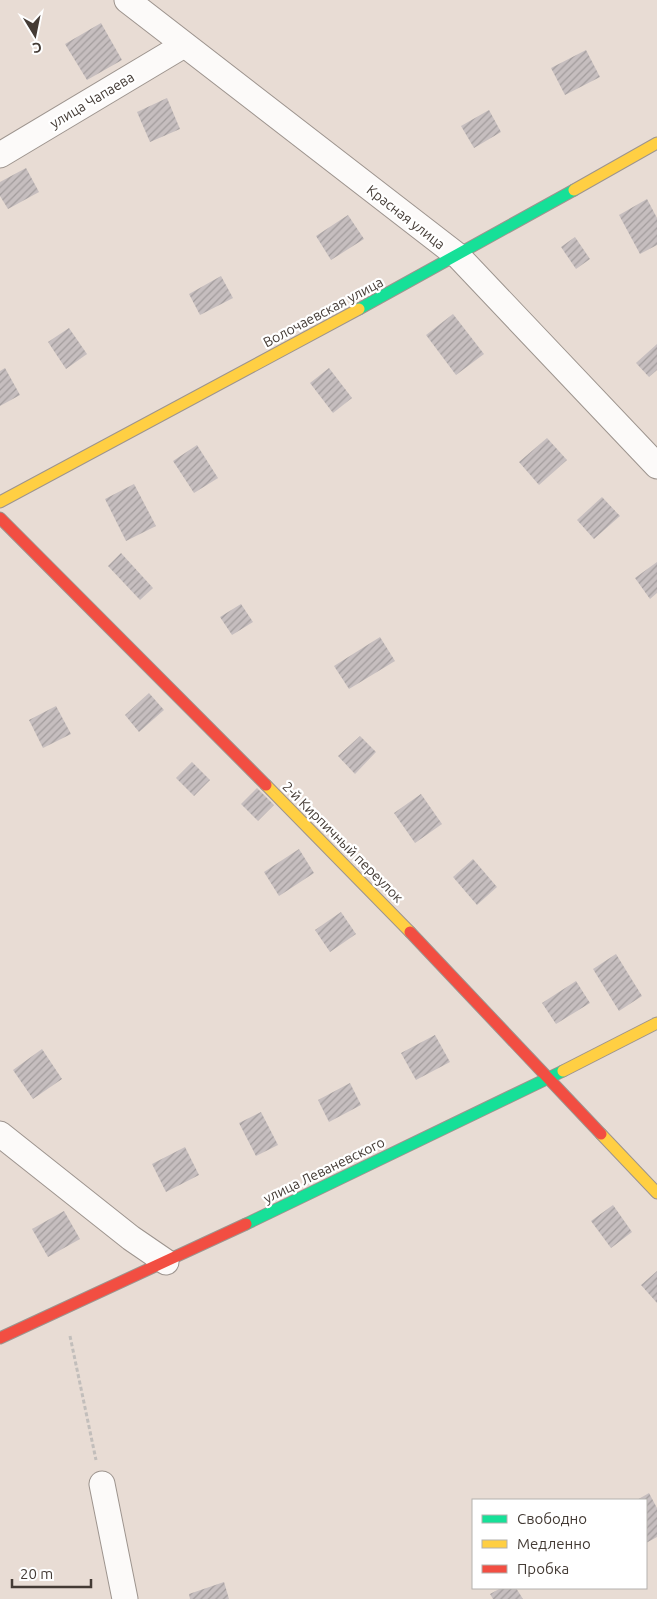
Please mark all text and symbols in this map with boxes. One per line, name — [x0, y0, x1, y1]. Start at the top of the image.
north arrow — [10, 10, 60, 60]
text: С — [31, 39, 43, 56]
street label: улица Чапаева — [47, 69, 137, 131]
street label: Красная улица — [364, 181, 448, 253]
street label: Волочаевская улица — [260, 274, 386, 350]
street label: 2-й Кирпичный переулок — [279, 778, 407, 906]
street label: улица Леваневского — [261, 1134, 387, 1206]
legend — [472, 1499, 647, 1589]
text: Свободно — [517, 1510, 587, 1527]
text: Медленно — [517, 1535, 591, 1552]
scale bar — [12, 1556, 91, 1588]
text: Пробка — [517, 1560, 569, 1577]
text: 20 m — [20, 1565, 53, 1582]

